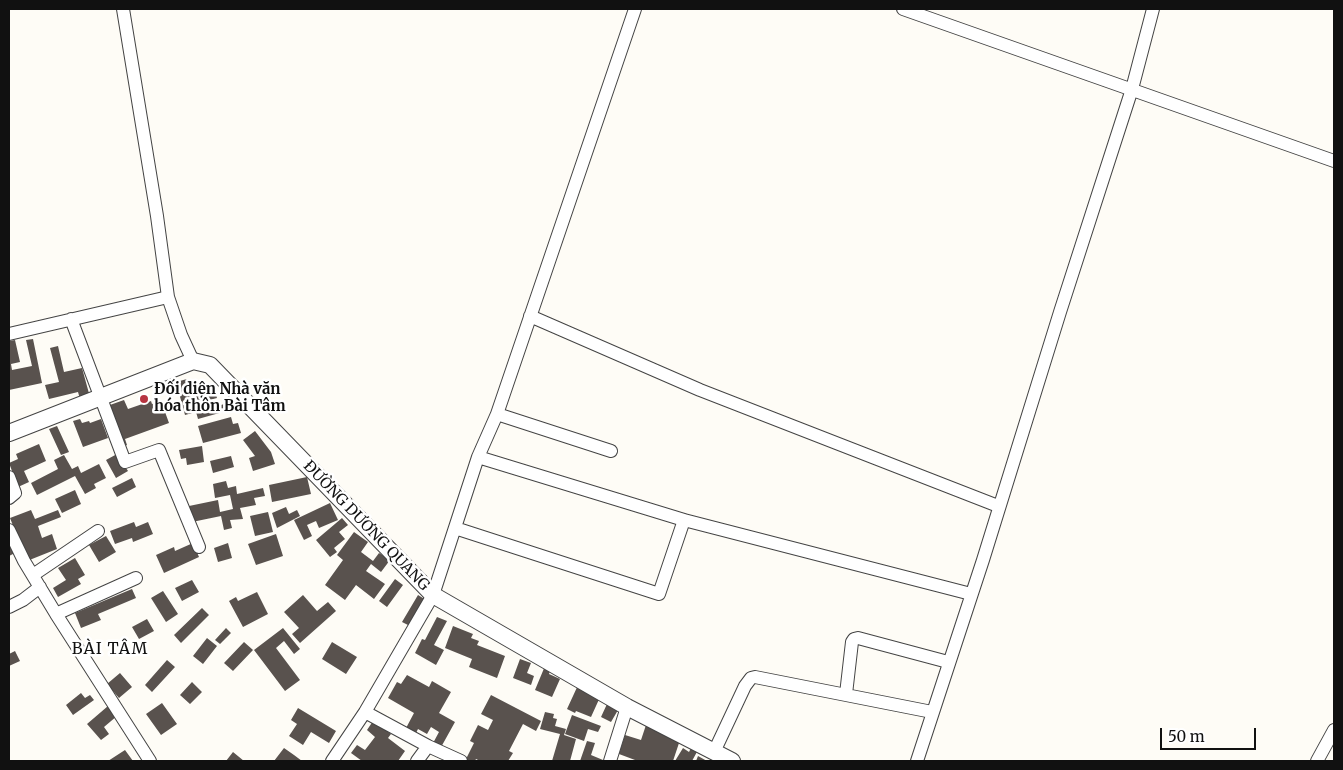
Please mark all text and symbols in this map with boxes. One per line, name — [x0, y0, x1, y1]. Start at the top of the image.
place label: Đối diện Nhà văn hóa thôn Bài Tâm — [154, 381, 285, 416]
marker: Đối diện Nhà văn hóa thôn Bài Tâm — [138, 393, 150, 405]
street label: ĐƯỜNG DƯƠNG QUANG — [299, 457, 433, 595]
district label: BÀI TÂM — [71, 639, 149, 659]
scale bar — [1163, 718, 1259, 750]
text: 50 m — [1168, 727, 1205, 746]

